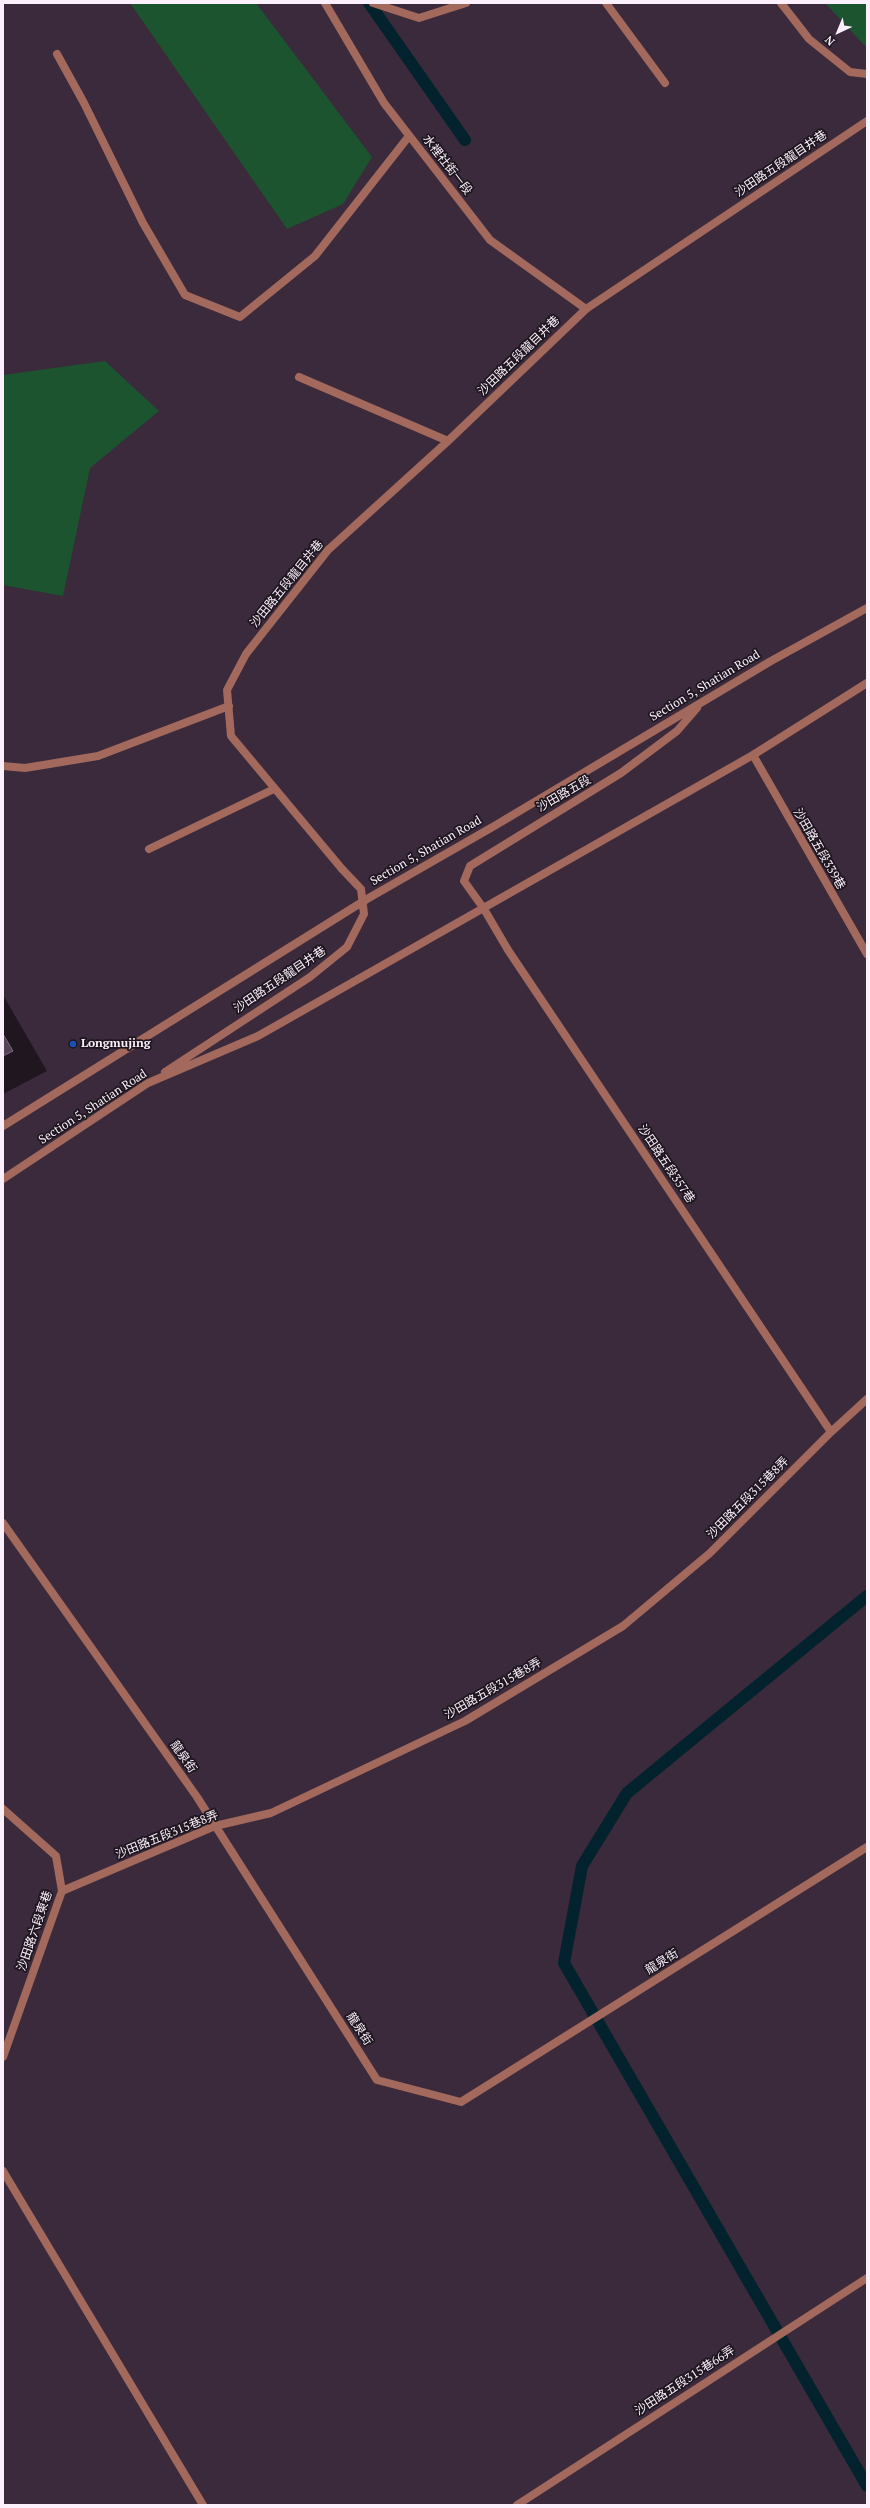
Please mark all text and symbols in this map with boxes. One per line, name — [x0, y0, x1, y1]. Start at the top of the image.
north arrow — [818, 12, 858, 52]
text: N — [822, 33, 838, 49]
street label: 沙田路五段龍目井巷 — [732, 128, 830, 200]
street label: 水裡社街一段 — [419, 132, 475, 198]
street label: 沙田路五段龍目井巷 — [475, 313, 563, 399]
street label: 沙田路五段龍目井巷 — [247, 538, 327, 630]
street label: Section 5, Shatian Road — [647, 647, 763, 725]
street label: 沙田路五段 — [534, 773, 594, 815]
street label: 沙田路五段339巷 — [790, 806, 848, 892]
street label: Section 5, Shatian Road — [368, 813, 484, 889]
street label: 沙田路五段龍目井巷 — [231, 944, 329, 1016]
place label: Longmujing — [81, 1037, 150, 1051]
marker: Longmujing — [68, 1039, 78, 1049]
street label: Section 5, Shatian Road — [36, 1067, 150, 1147]
street label: 沙田路五段357巷 — [635, 1122, 697, 1206]
street label: 沙田路五段315巷8弄 — [704, 1454, 792, 1542]
street label: 沙田路五段315巷8弄 — [442, 1655, 544, 1723]
street label: 龍泉街 — [167, 1738, 199, 1776]
street label: 沙田路五段315巷8弄 — [114, 1808, 220, 1862]
street label: 沙田路六段東巷 — [15, 1889, 55, 1973]
street label: 龍泉街 — [643, 1946, 681, 1978]
street label: 龍泉街 — [343, 2010, 375, 2048]
street label: 沙田路五段315巷66弄 — [632, 2343, 738, 2419]

